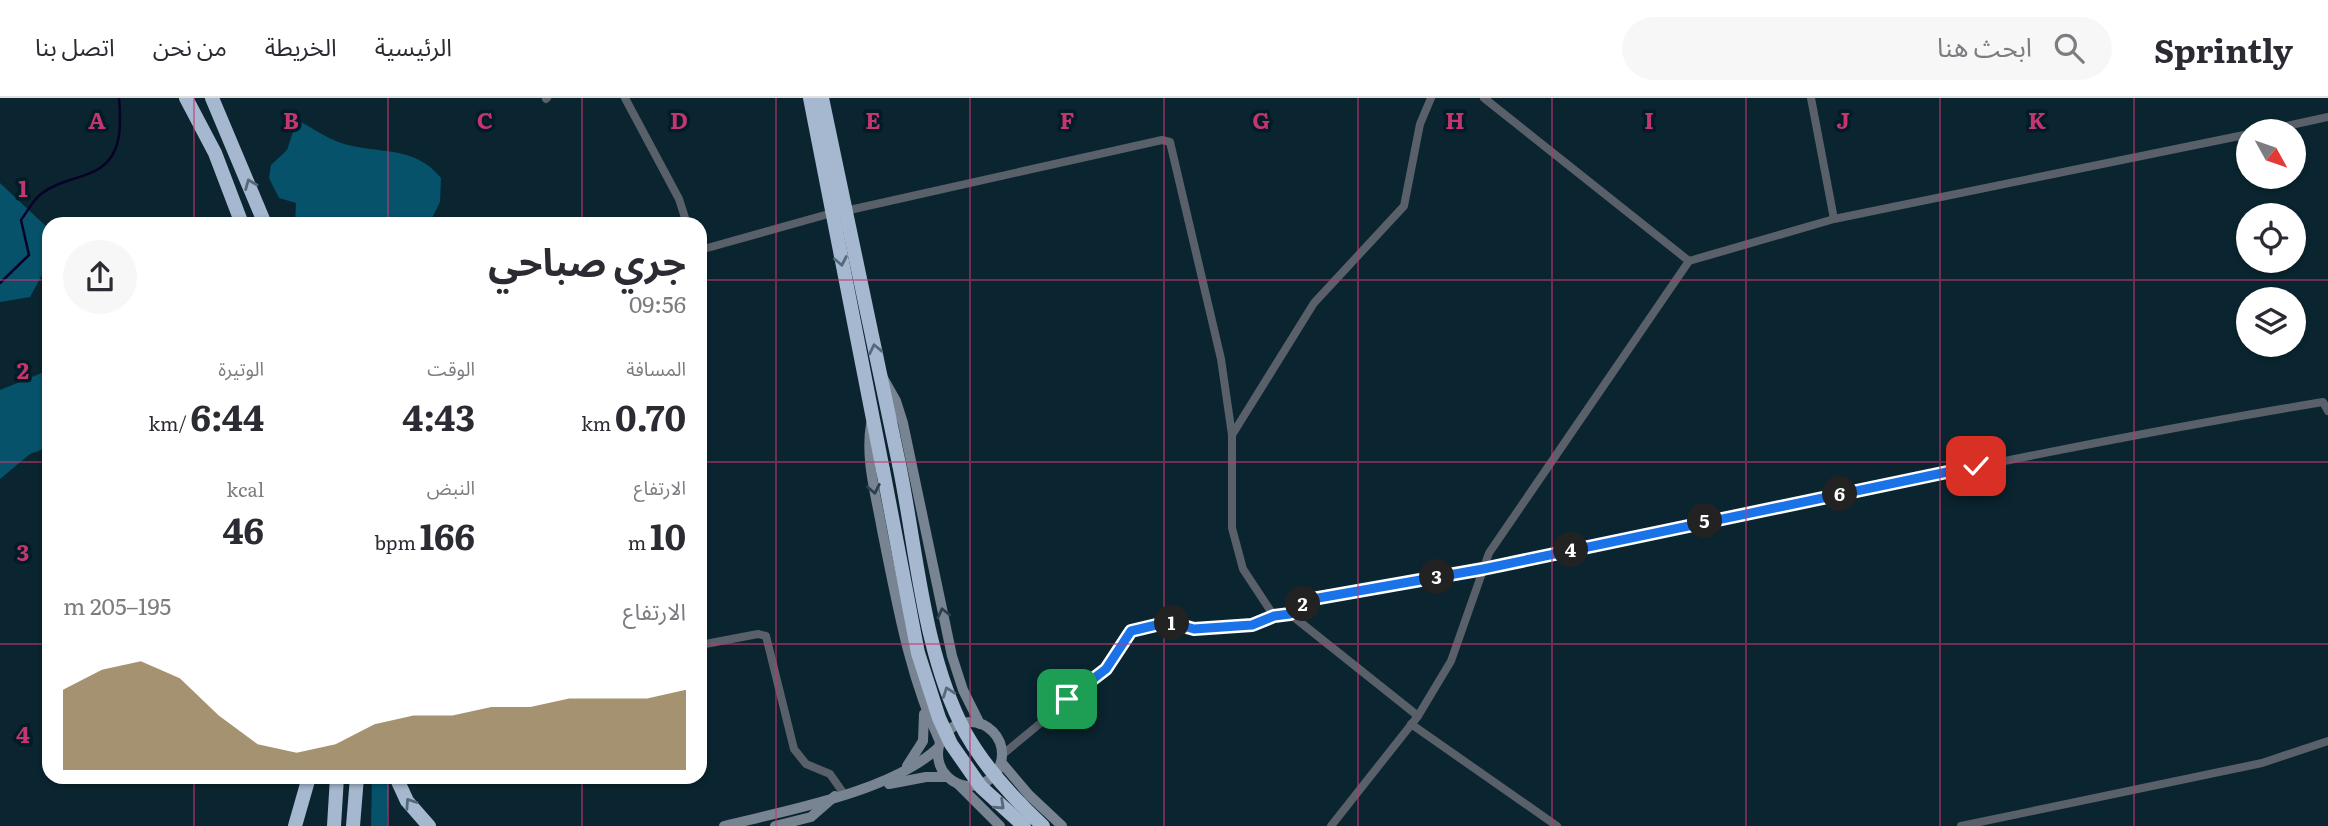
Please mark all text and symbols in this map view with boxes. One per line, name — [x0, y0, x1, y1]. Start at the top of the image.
search box — [1622, 17, 2112, 80]
text: Sprintly — [2154, 24, 2293, 73]
text: ابحث هنا — [1937, 26, 2032, 65]
text: اتصل بنا — [35, 28, 115, 63]
text: من نحن — [153, 28, 227, 63]
text: الخريطة — [265, 28, 337, 63]
text: الرئيسية — [375, 28, 452, 63]
icon: search — [2050, 29, 2088, 67]
text: A — [88, 102, 106, 136]
text: B — [283, 102, 299, 136]
text: C — [477, 102, 493, 136]
text: D — [670, 102, 688, 136]
text: E — [865, 102, 881, 136]
text: F — [1060, 102, 1075, 136]
text: G — [1252, 102, 1270, 136]
text: H — [1445, 102, 1465, 136]
text: I — [1644, 102, 1654, 136]
text: J — [1836, 102, 1850, 136]
text: K — [2028, 102, 2046, 136]
north arrow — [2236, 119, 2306, 189]
map controls — [2236, 119, 2306, 357]
text: 1 — [18, 170, 28, 204]
one-way arrow — [244, 179, 258, 191]
button: locate — [2236, 203, 2306, 273]
text: جري صباحي — [488, 231, 686, 288]
button: share — [63, 240, 137, 314]
one-way arrow — [833, 255, 848, 267]
text: 09:56 — [629, 286, 686, 320]
button: layers — [2236, 287, 2306, 357]
one-way arrow — [869, 343, 884, 355]
text: 2 — [17, 352, 29, 386]
text: الوتيرة — [218, 354, 264, 382]
text: الوقت — [427, 354, 475, 382]
text: المسافة — [626, 354, 686, 382]
text: 6:44 — [190, 390, 264, 442]
text: 4:43 — [402, 390, 475, 442]
text: 0.70 — [615, 390, 686, 442]
text: /km — [149, 409, 190, 437]
text: km — [581, 409, 615, 437]
pin — [1946, 436, 2006, 496]
icon: check — [1957, 447, 1995, 485]
text: النبض — [427, 473, 475, 501]
text: الارتفاع — [634, 473, 686, 501]
text: kcal — [227, 475, 264, 503]
pin: 6 — [1822, 476, 1857, 512]
text: 6 — [1834, 479, 1845, 507]
one-way arrow — [866, 483, 881, 495]
text: 46 — [222, 503, 264, 555]
pin: 5 — [1688, 504, 1722, 538]
text: 5 — [1699, 506, 1710, 534]
text: 166 — [420, 509, 475, 561]
text: 10 — [650, 509, 686, 561]
text: bpm — [375, 528, 420, 556]
text: m — [628, 528, 650, 556]
pin: 4 — [1554, 532, 1588, 568]
text: 3 — [17, 534, 29, 568]
text: 4 — [1565, 535, 1576, 563]
pin: 3 — [1420, 560, 1454, 594]
text: 3 — [1431, 562, 1442, 590]
pin: 2 — [1286, 587, 1320, 622]
text: 195–205 m — [63, 588, 171, 622]
text: 2 — [1297, 589, 1308, 617]
text: الارتفاع — [623, 593, 686, 627]
pin: 1 — [1154, 606, 1190, 640]
one-way arrow — [936, 607, 951, 619]
text: 1 — [1168, 608, 1175, 636]
pin — [1037, 669, 1097, 729]
icon: arrive — [1048, 680, 1086, 718]
one-way arrow — [942, 687, 956, 699]
text: 4 — [16, 716, 30, 750]
one-way arrow — [992, 797, 1005, 810]
one-way arrow — [406, 798, 418, 811]

